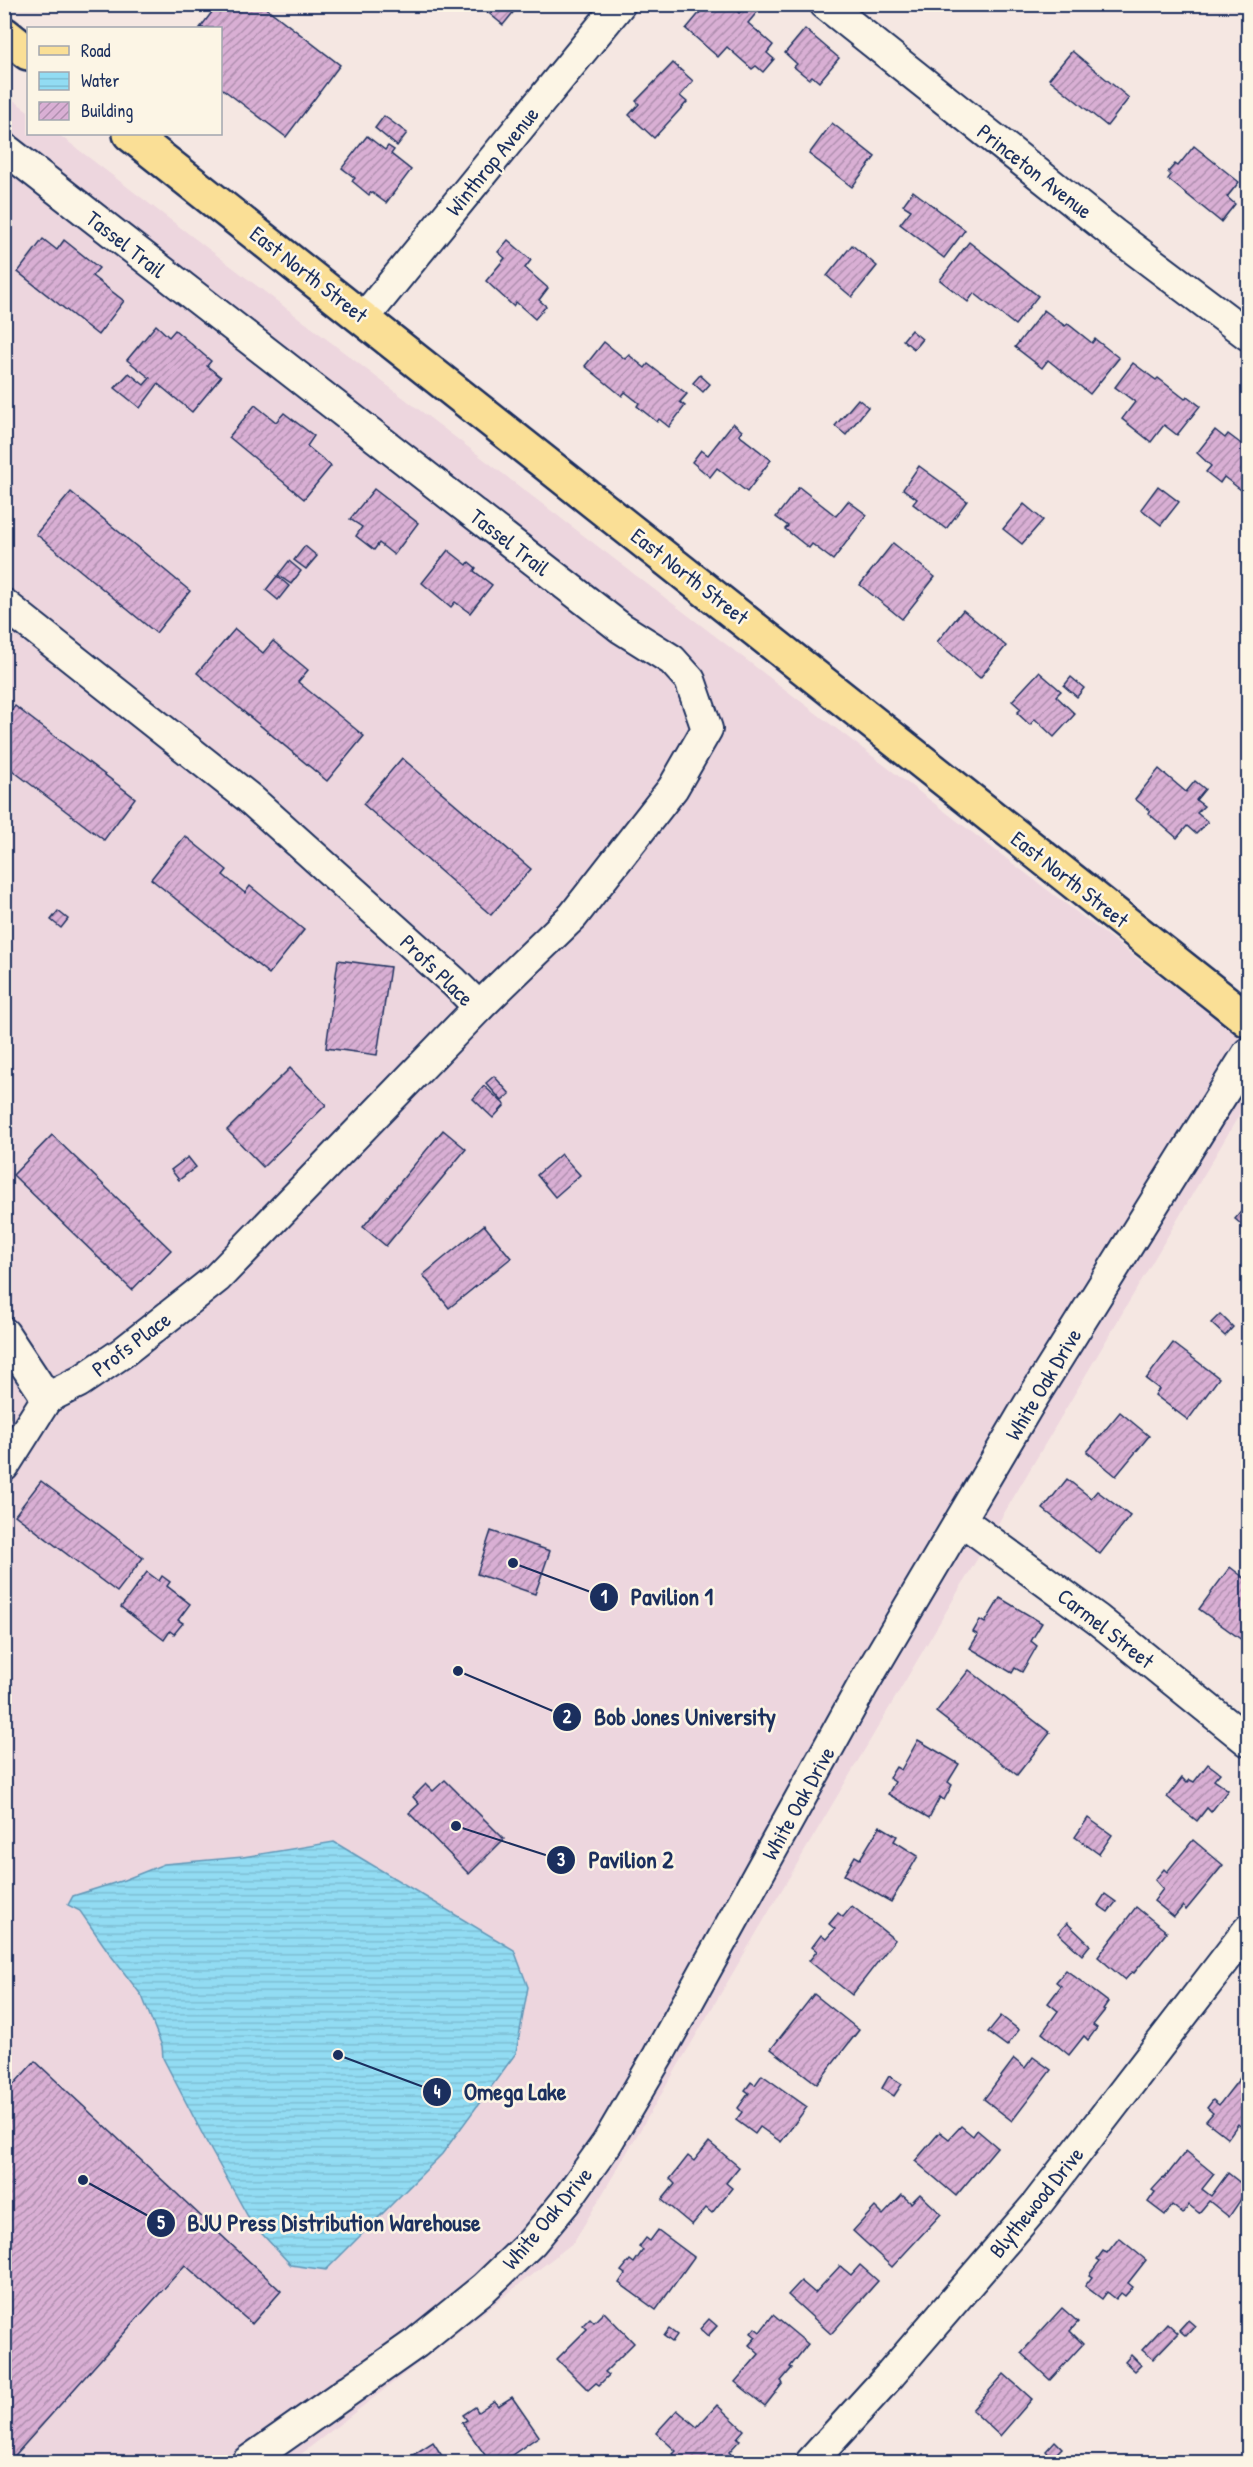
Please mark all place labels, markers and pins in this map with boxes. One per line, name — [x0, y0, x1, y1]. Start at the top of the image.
callout: Pavilion 1 — [589, 1576, 725, 1618]
callout: Bob Jones University — [552, 1696, 788, 1738]
callout: Pavilion 2 — [546, 1839, 685, 1881]
callout: Omega Lake — [422, 2071, 578, 2113]
callout: BJU Press Distribution Warehouse — [146, 2202, 493, 2244]

